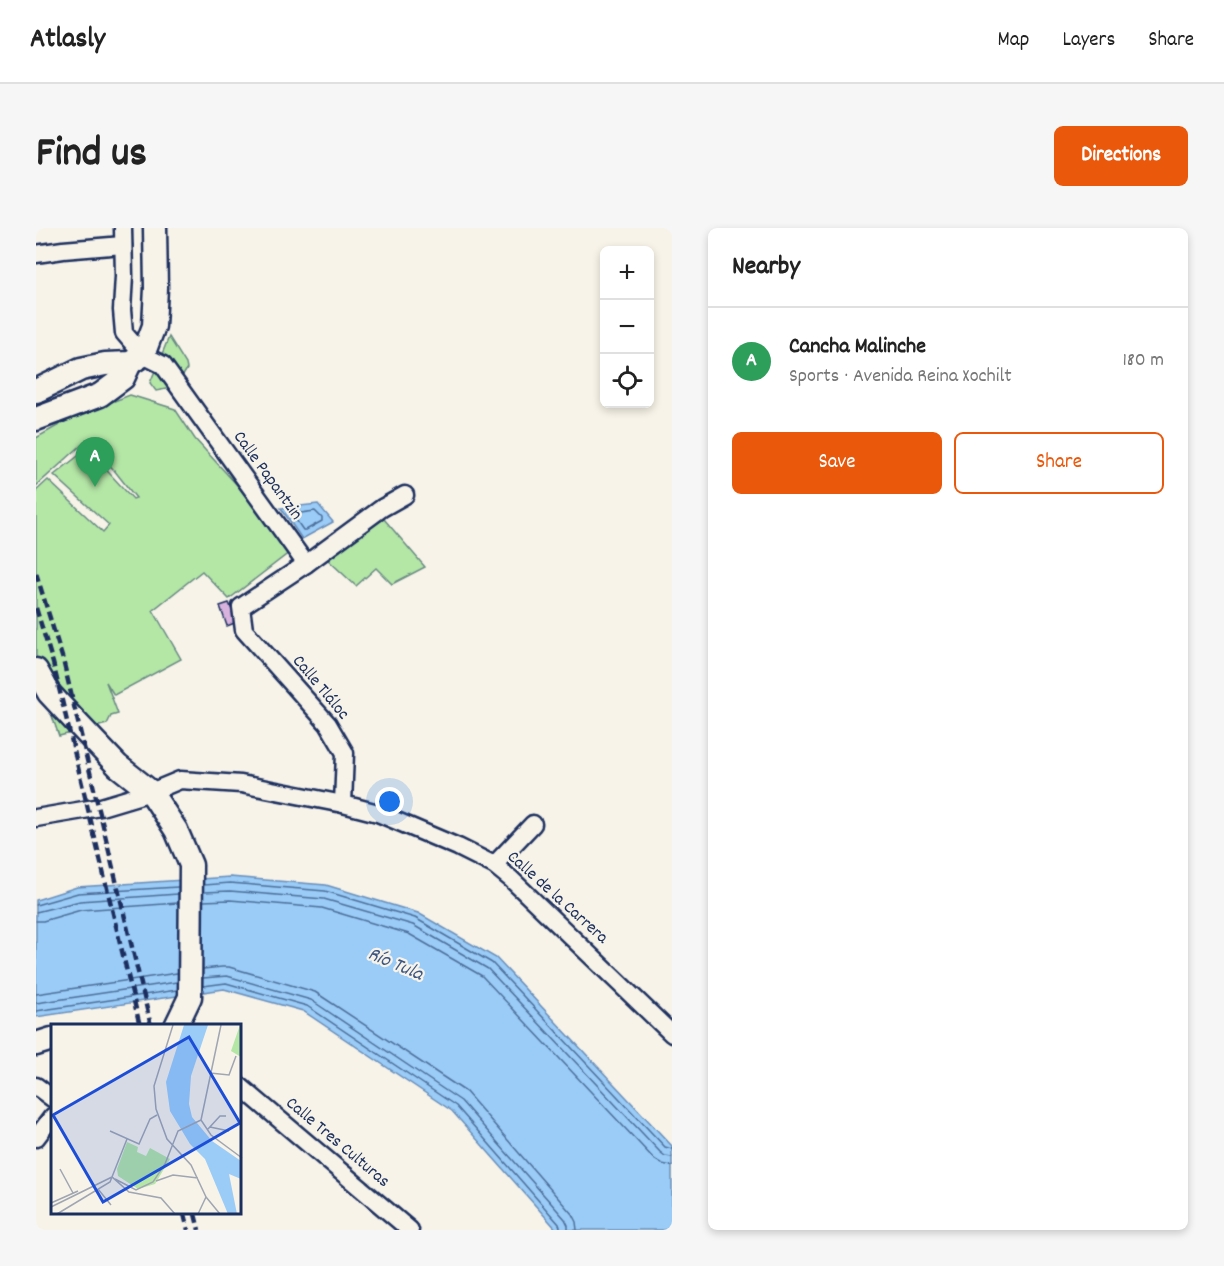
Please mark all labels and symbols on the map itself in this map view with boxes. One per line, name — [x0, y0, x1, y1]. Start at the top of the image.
street label: Calle Papantzin — [226, 426, 308, 526]
pin: A — [76, 438, 114, 487]
street label: Calle Tláloc — [285, 650, 355, 726]
your location — [375, 787, 404, 816]
street label: Calle de la Carrera — [501, 846, 614, 951]
water label: Río Tula — [363, 941, 428, 990]
inset map — [51, 1024, 242, 1215]
street label: Calle Tres Culturas — [279, 1092, 395, 1194]

